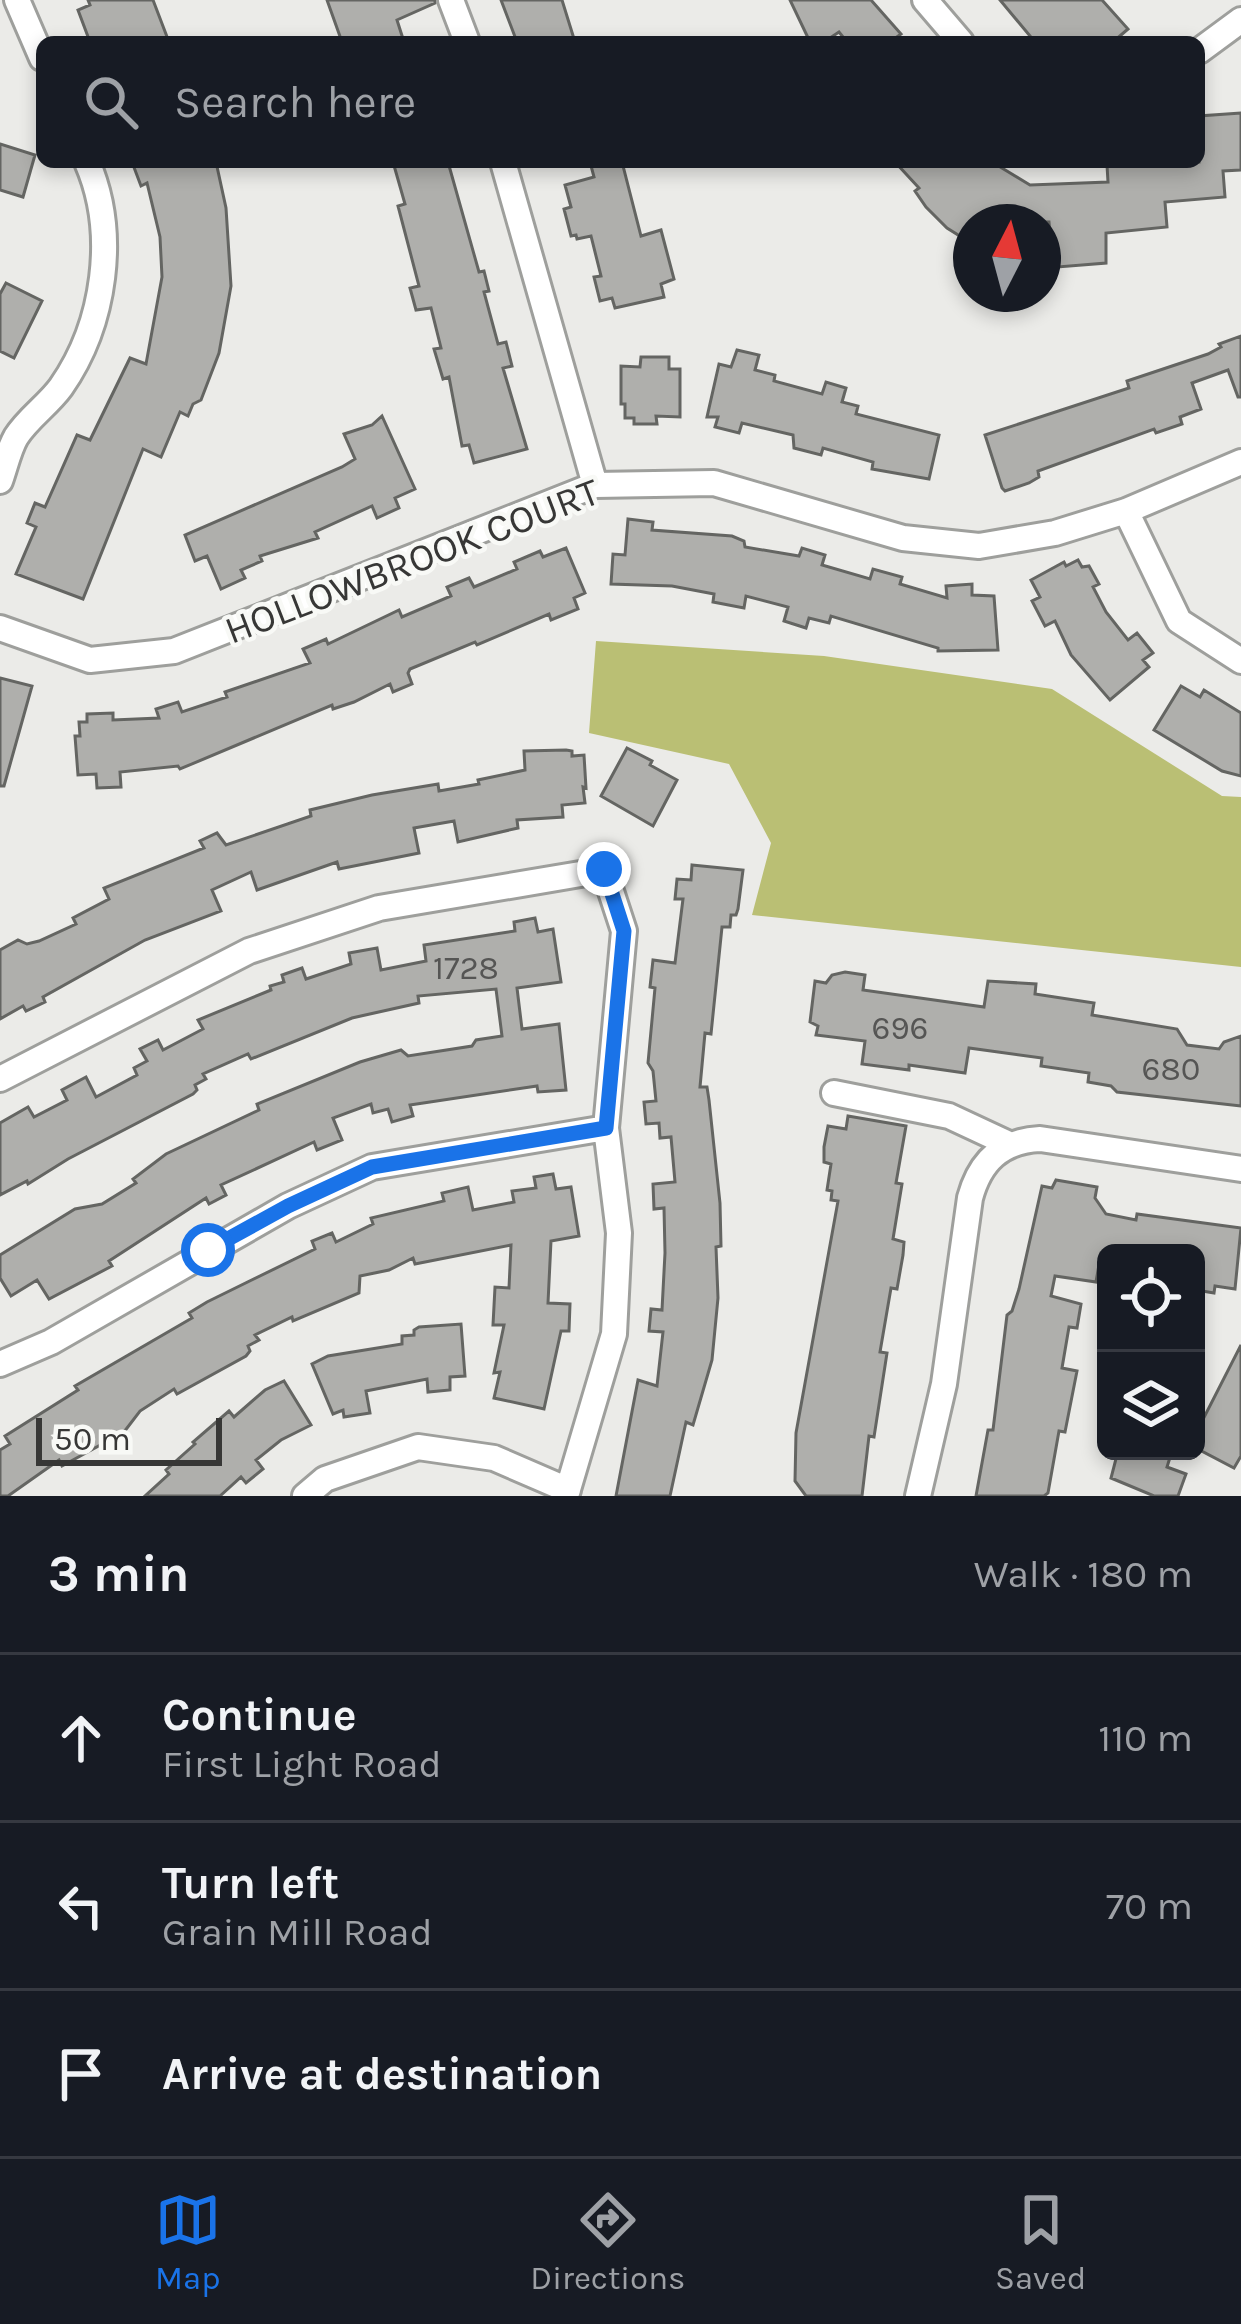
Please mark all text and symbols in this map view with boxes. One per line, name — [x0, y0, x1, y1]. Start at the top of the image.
search box — [36, 36, 1205, 168]
icon: search — [78, 69, 144, 135]
text: Search here — [174, 76, 416, 128]
north arrow — [953, 204, 1061, 312]
street label: HOLLOWBROOK COURT — [218, 468, 606, 654]
route end — [577, 842, 631, 896]
house number: 1728 — [433, 949, 499, 987]
house number: 696 — [872, 1009, 928, 1047]
house number: 680 — [1142, 1050, 1200, 1088]
route start — [181, 1223, 235, 1277]
map controls — [1097, 1244, 1205, 1460]
button: locate — [1097, 1244, 1205, 1352]
button: layers — [1097, 1352, 1205, 1460]
scale bar — [36, 1412, 222, 1465]
text: 50 m — [54, 1420, 131, 1458]
text: 3 min — [48, 1544, 190, 1604]
text: Walk · 180 m — [974, 1551, 1193, 1597]
text: Continue — [162, 1689, 357, 1741]
icon: ahead — [48, 1705, 114, 1771]
text: 110 m — [1098, 1715, 1193, 1761]
text: First Light Road — [162, 1741, 442, 1787]
text: Turn left — [162, 1857, 339, 1909]
icon: left — [48, 1873, 114, 1939]
text: 70 m — [1106, 1883, 1193, 1929]
text: Grain Mill Road — [162, 1909, 433, 1955]
icon: arrive — [48, 2041, 114, 2107]
text: Arrive at destination — [162, 2048, 602, 2100]
tab: Map — [155, 2187, 221, 2297]
tab: Directions — [530, 2187, 685, 2297]
tab: Saved — [995, 2187, 1086, 2297]

